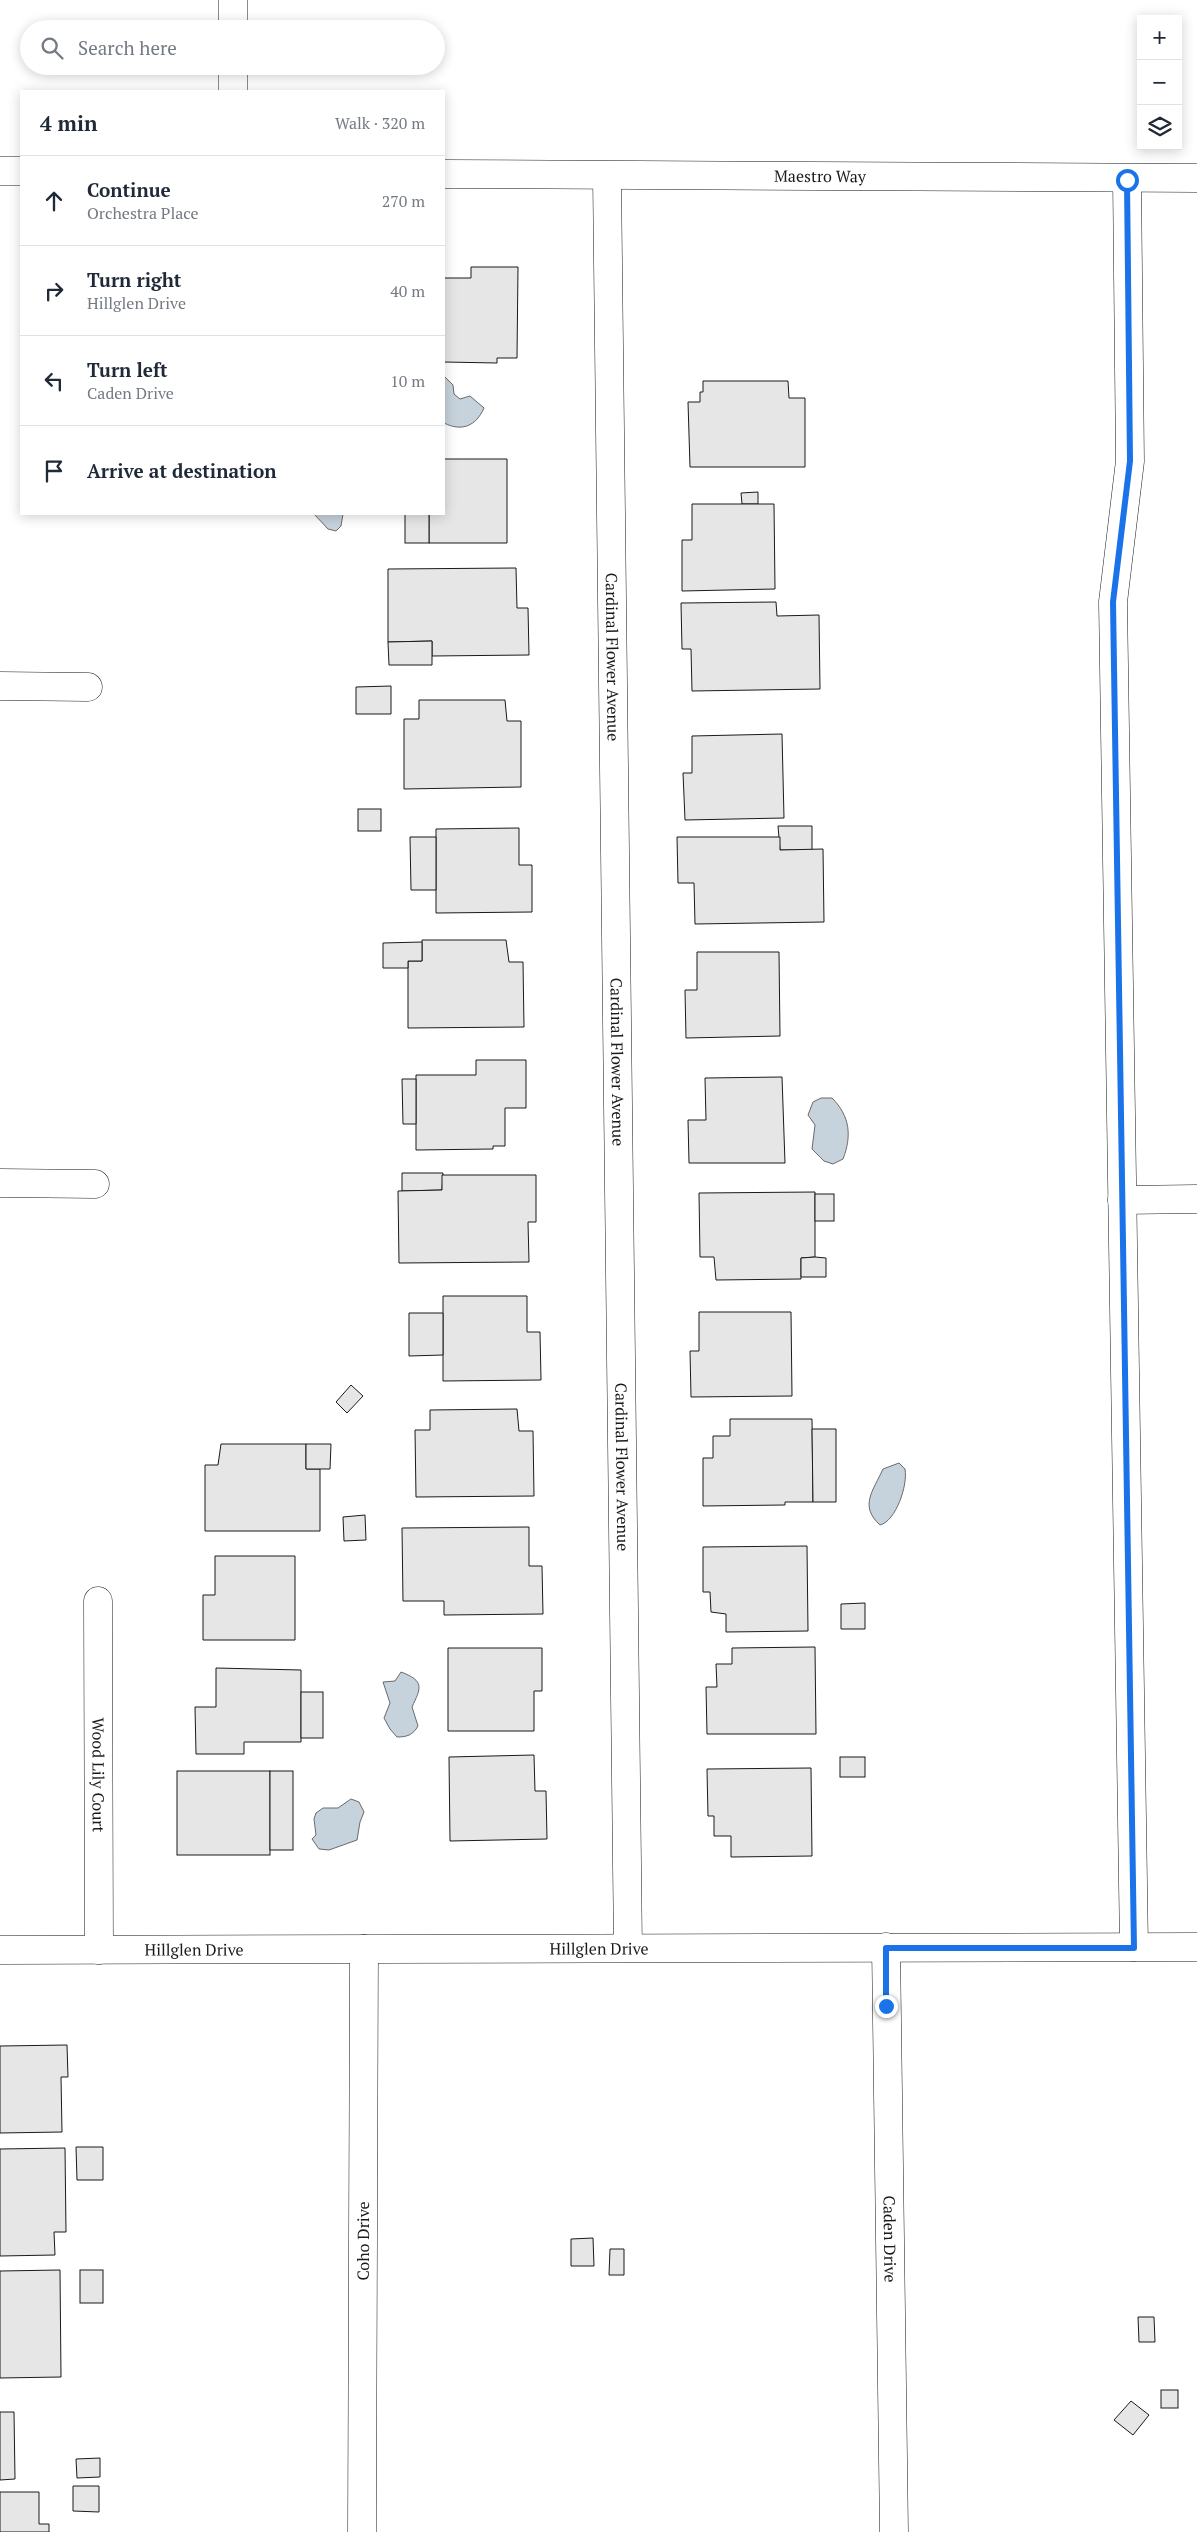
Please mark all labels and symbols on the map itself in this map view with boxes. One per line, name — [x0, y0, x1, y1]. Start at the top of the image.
street label: Maestro Way — [774, 165, 867, 187]
route start — [1116, 169, 1139, 192]
street label: Cardinal Flower Avenue — [601, 573, 625, 741]
street label: Cardinal Flower Avenue — [605, 978, 629, 1146]
street label: Cardinal Flower Avenue — [610, 1383, 634, 1551]
street label: Wood Lily Court — [87, 1718, 110, 1833]
street label: Hillglen Drive — [549, 1937, 649, 1960]
street label: Hillglen Drive — [144, 1938, 244, 1961]
route end — [875, 1995, 898, 2018]
street label: Caden Drive — [878, 2195, 902, 2283]
street label: Coho Drive — [352, 2201, 374, 2281]

